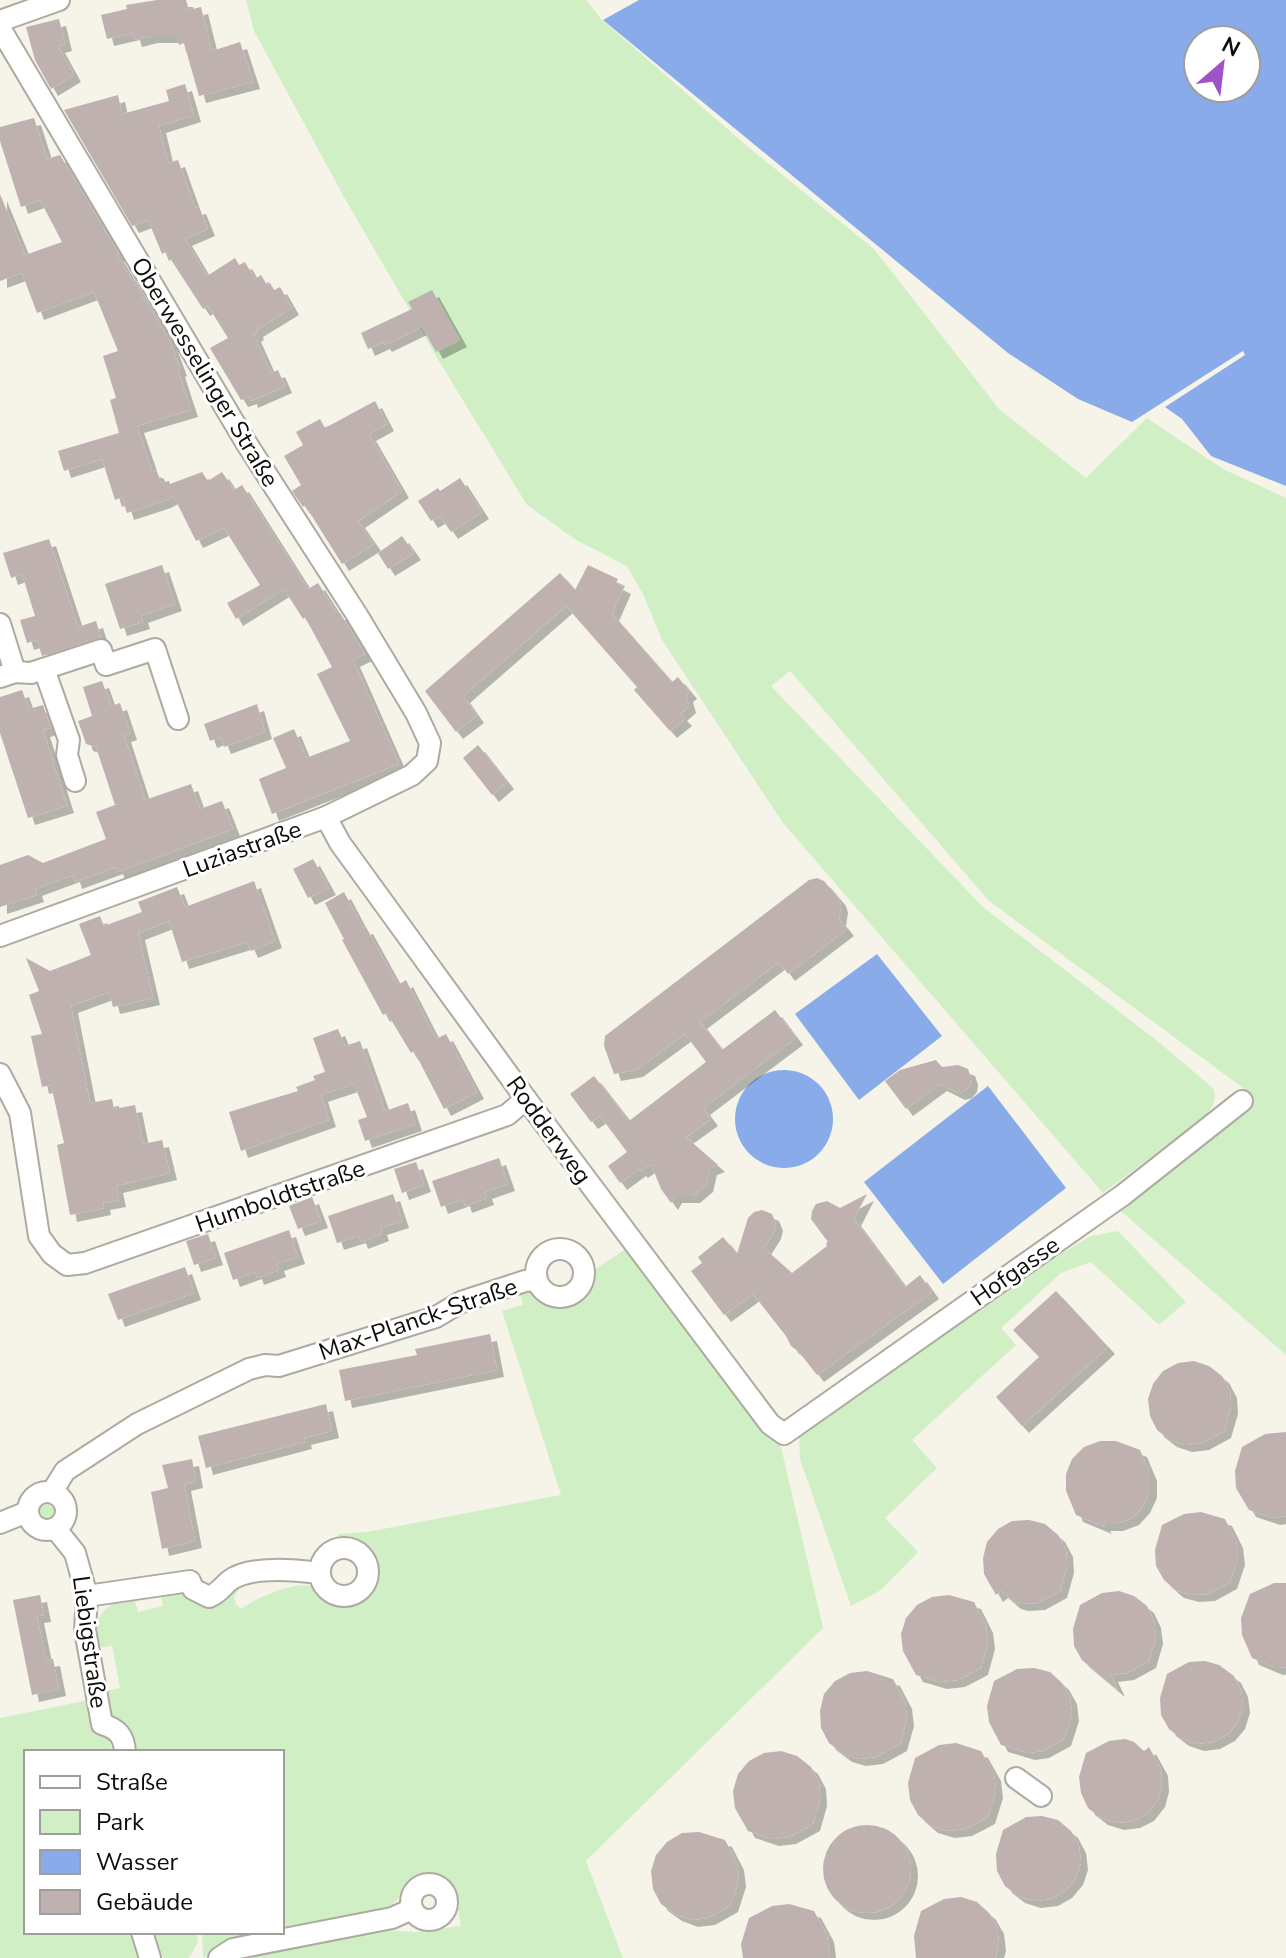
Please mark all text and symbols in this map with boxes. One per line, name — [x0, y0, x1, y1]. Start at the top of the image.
north arrow — [1182, 24, 1262, 104]
text: N — [1217, 30, 1245, 64]
street label: Oberwesselinger Straße — [124, 251, 286, 493]
street label: Luziastraße — [178, 813, 306, 885]
street label: Rodderweg — [499, 1070, 599, 1190]
street label: Humboldtstraße — [191, 1152, 369, 1240]
street label: Hofgasse — [964, 1229, 1066, 1313]
street label: Max-Planck-Straße — [315, 1270, 521, 1368]
street label: Liebigstraße — [65, 1574, 115, 1710]
legend — [24, 1750, 284, 1934]
text: Straße — [96, 1766, 168, 1798]
text: Park — [96, 1806, 145, 1838]
text: Wasser — [96, 1846, 179, 1878]
text: Gebäude — [96, 1886, 193, 1918]

